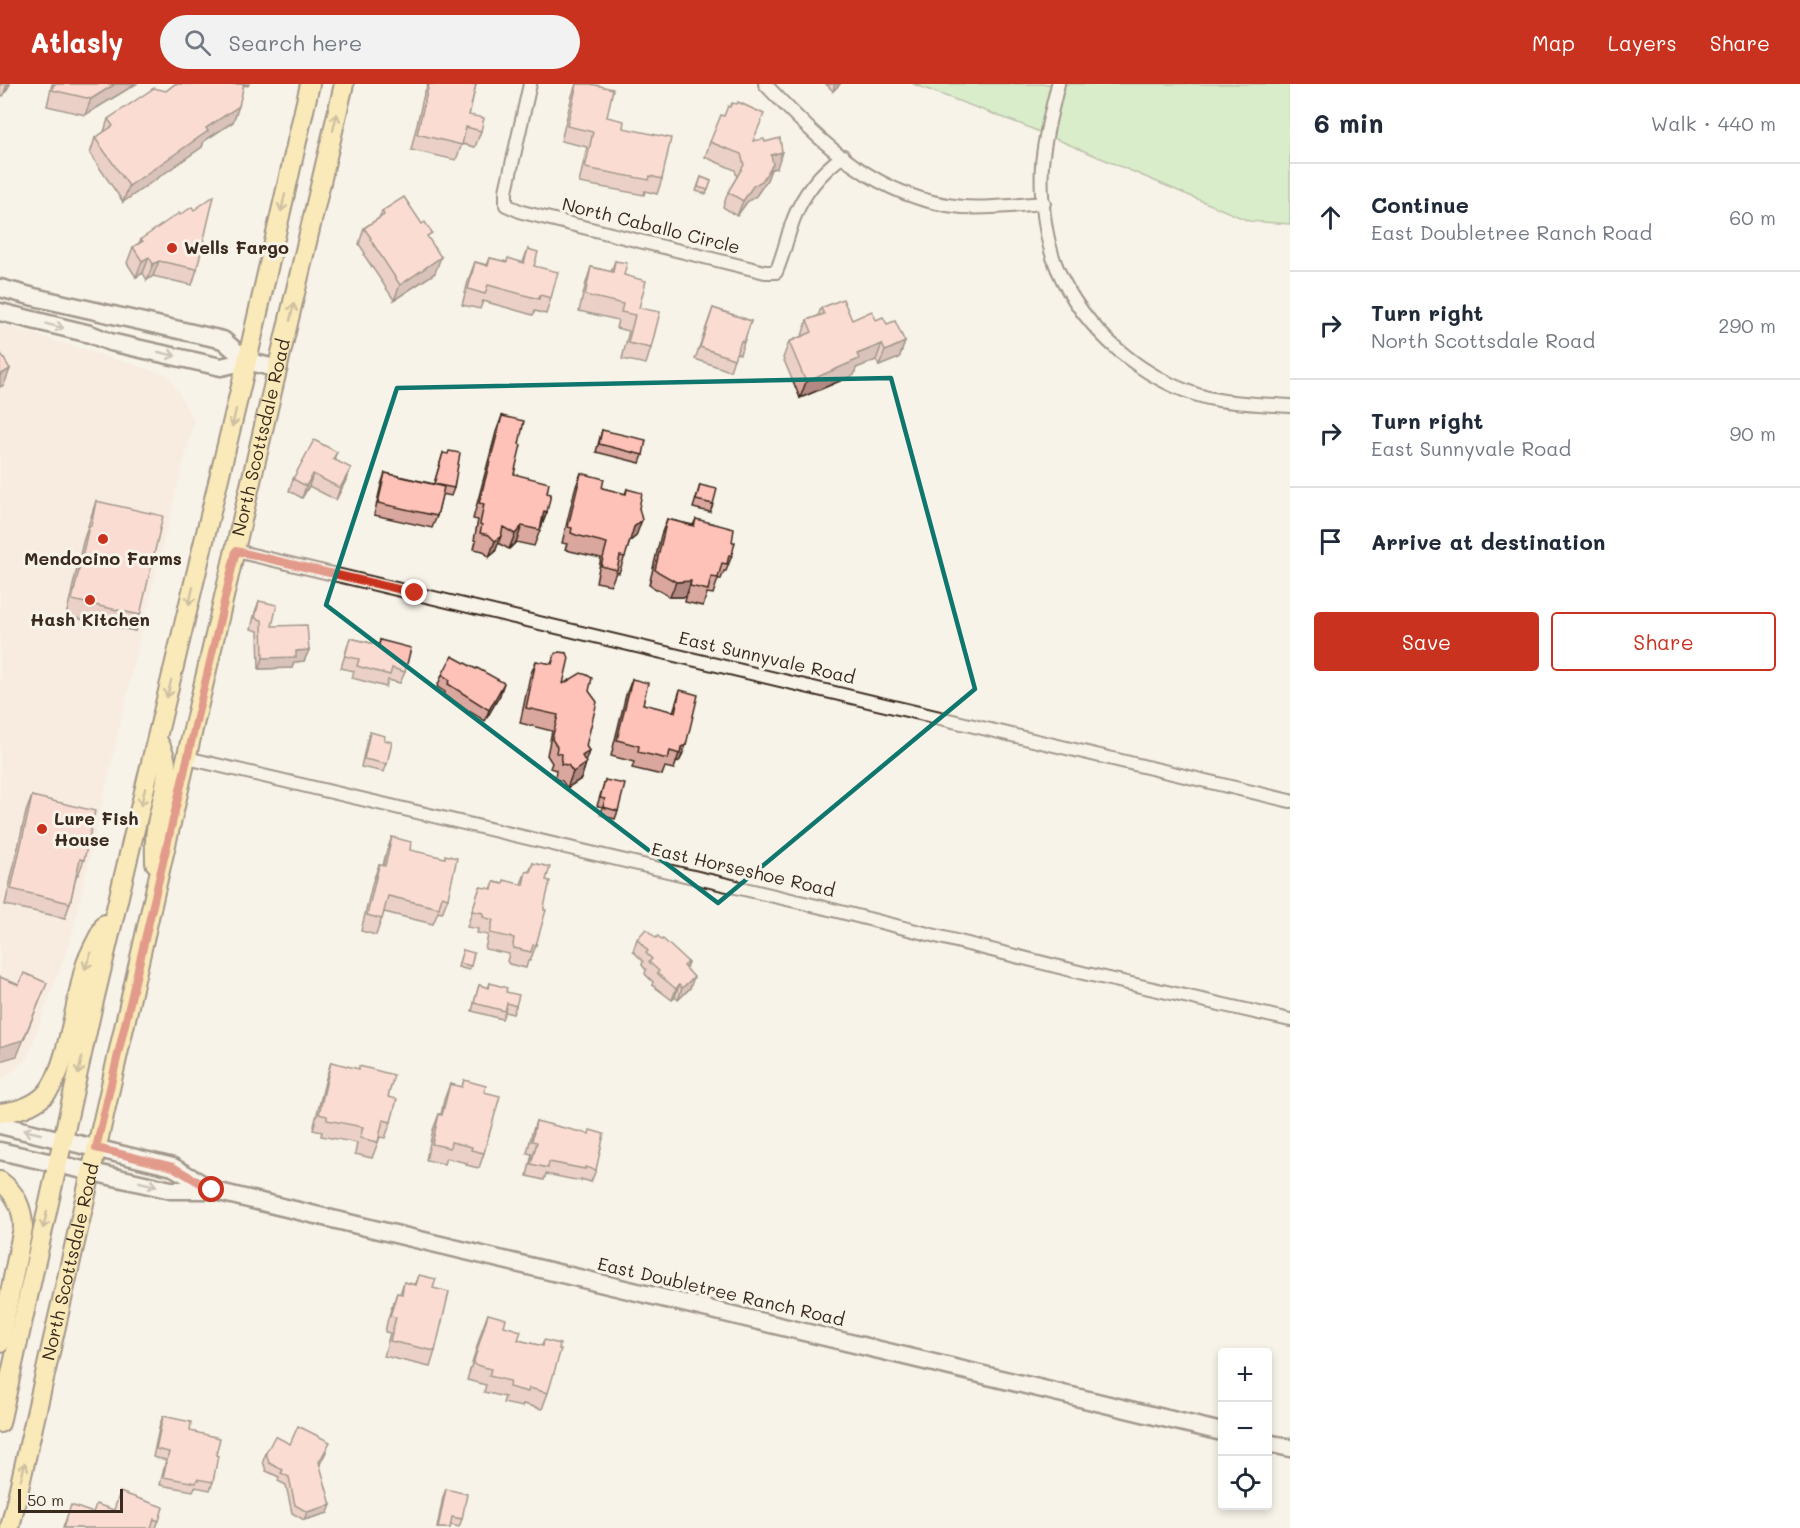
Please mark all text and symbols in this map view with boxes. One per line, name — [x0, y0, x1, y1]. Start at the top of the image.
search box — [160, 15, 580, 69]
text: Atlasly — [30, 24, 124, 60]
icon: search — [181, 26, 214, 59]
text: Search here — [229, 28, 362, 57]
text: Map — [1532, 29, 1575, 56]
text: Layers — [1608, 29, 1677, 56]
text: Share — [1710, 29, 1770, 56]
text: 6 min — [1314, 106, 1383, 140]
text: Walk · 440 m — [1651, 110, 1776, 136]
one-way arrow — [330, 113, 342, 132]
text: Continue — [1371, 190, 1469, 219]
street label: North Caballo Circle — [560, 191, 743, 259]
one-way arrow — [276, 193, 288, 212]
icon: ahead — [1314, 201, 1347, 234]
text: 60 m — [1729, 204, 1776, 230]
text: East Doubletree Ranch Road — [1371, 219, 1652, 245]
place label: Wells Fargo — [184, 235, 289, 259]
marker: Wells Fargo — [165, 241, 179, 255]
text: Turn right — [1371, 298, 1483, 327]
one-way arrow — [286, 303, 298, 322]
icon: right — [1314, 309, 1347, 342]
text: 290 m — [1718, 312, 1776, 338]
one-way arrow — [46, 320, 65, 332]
text: North Scottsdale Road — [1371, 327, 1595, 353]
street label: North Scottsdale Road — [226, 336, 295, 538]
one-way arrow — [158, 349, 177, 361]
text: Turn right — [1371, 406, 1483, 435]
one-way arrow — [227, 409, 239, 428]
icon: right — [1314, 417, 1347, 450]
text: 90 m — [1730, 420, 1776, 446]
text: East Sunnyvale Road — [1371, 435, 1571, 461]
icon: arrive — [1314, 525, 1347, 558]
text: Arrive at destination — [1371, 527, 1606, 556]
marker: Mendocino Farms — [96, 532, 110, 546]
place label: Mendocino Farms — [24, 546, 182, 570]
route end — [401, 579, 427, 605]
one-way arrow — [185, 586, 197, 605]
marker: Hash Kitchen — [83, 593, 97, 607]
place label: Hash Kitchen — [30, 607, 150, 631]
button: Save — [1314, 612, 1539, 671]
button: Share — [1551, 612, 1776, 671]
street label: East Sunnyvale Road — [677, 625, 858, 689]
one-way arrow — [162, 679, 174, 698]
one-way arrow — [136, 787, 148, 806]
place label: Lure Fish House — [54, 806, 139, 851]
marker: Lure Fish House — [35, 822, 49, 836]
street label: East Horseshoe Road — [649, 836, 837, 902]
one-way arrow — [81, 952, 92, 970]
one-way arrow — [73, 1057, 85, 1076]
one-way arrow — [23, 1126, 42, 1137]
street label: North Scottsdale Road — [36, 1161, 104, 1363]
route start — [198, 1176, 224, 1202]
one-way arrow — [138, 1179, 157, 1191]
one-way arrow — [39, 1211, 51, 1230]
street label: East Doubletree Ranch Road — [595, 1251, 847, 1331]
map controls — [1218, 1348, 1272, 1510]
button: + — [1218, 1348, 1272, 1402]
button: − — [1218, 1402, 1272, 1456]
button: locate — [1218, 1456, 1272, 1510]
one-way arrow — [18, 1462, 29, 1481]
scale bar — [18, 1486, 123, 1514]
text: 50 m — [27, 1489, 64, 1510]

